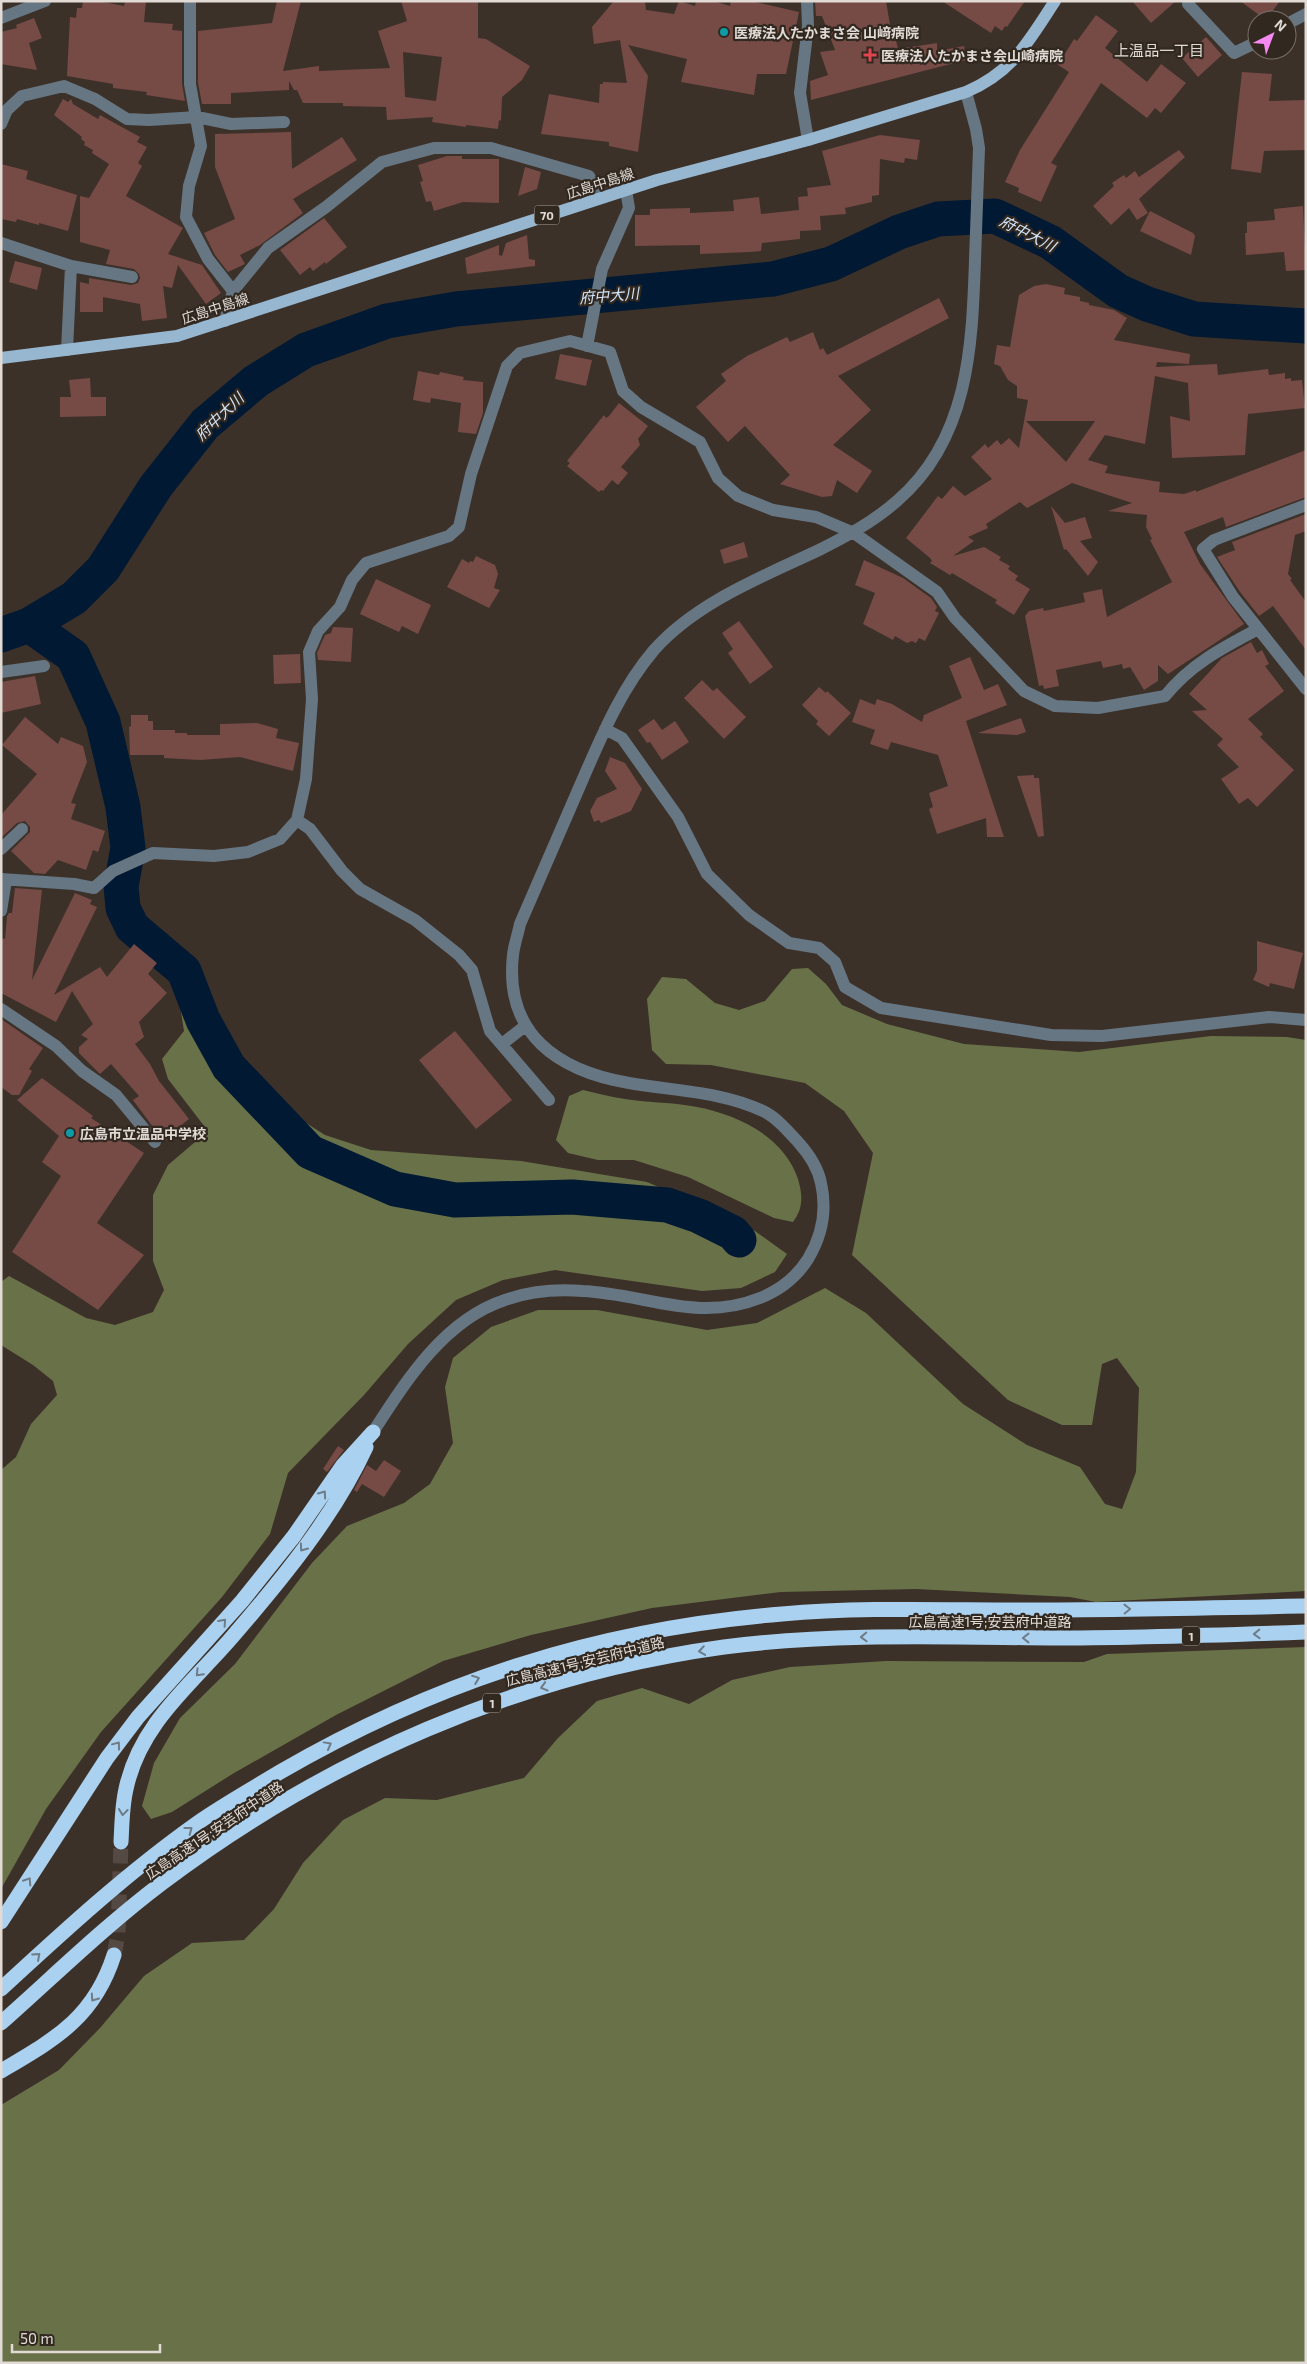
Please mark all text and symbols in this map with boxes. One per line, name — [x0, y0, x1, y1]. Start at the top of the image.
north arrow — [1247, 10, 1297, 60]
text: N — [1272, 15, 1290, 35]
place label: 医療法人たかまさ会 山﨑病院 — [734, 24, 919, 41]
marker: 医療法人たかまさ会 山﨑病院 — [718, 26, 730, 38]
district label: 上温品一丁目 — [1114, 41, 1204, 59]
place label: 医療法人たかまさ会山崎病院 — [881, 47, 1063, 64]
marker: 医療法人たかまさ会山崎病院 — [863, 48, 877, 62]
street label: 広島中島線 — [564, 164, 636, 202]
road number: 70 — [534, 206, 560, 224]
water label: 府中大川 — [997, 211, 1061, 256]
water label: 府中大川 — [578, 283, 642, 307]
street label: 広島中島線 — [179, 289, 251, 327]
water label: 府中大川 — [191, 387, 248, 443]
place label: 広島市立温品中学校 — [80, 1125, 206, 1142]
marker: 広島市立温品中学校 — [64, 1127, 76, 1139]
one-way arrow — [317, 1490, 326, 1500]
one-way arrow — [300, 1542, 309, 1552]
one-way arrow — [1123, 1604, 1131, 1615]
street label: 広島高速1号;安芸府中道路 — [909, 1613, 1071, 1630]
one-way arrow — [217, 1619, 226, 1628]
road number: 1 — [1182, 1626, 1200, 1645]
one-way arrow — [1253, 1629, 1260, 1639]
one-way arrow — [860, 1632, 868, 1643]
street label: 広島高速1号;安芸府中道路 — [504, 1633, 666, 1689]
one-way arrow — [1022, 1633, 1030, 1643]
one-way arrow — [698, 1645, 706, 1656]
one-way arrow — [196, 1667, 205, 1676]
one-way arrow — [471, 1675, 480, 1685]
one-way arrow — [540, 1681, 548, 1691]
road number: 1 — [483, 1694, 501, 1712]
one-way arrow — [322, 1741, 331, 1751]
one-way arrow — [111, 1742, 119, 1751]
street label: 広島高速1号;安芸府中道路 — [142, 1777, 286, 1883]
one-way arrow — [118, 1808, 129, 1816]
one-way arrow — [183, 1827, 192, 1835]
one-way arrow — [22, 1878, 32, 1887]
one-way arrow — [32, 1953, 41, 1962]
one-way arrow — [91, 1993, 100, 2002]
scale bar — [12, 2322, 160, 2354]
text: 50 m — [20, 2329, 54, 2347]

